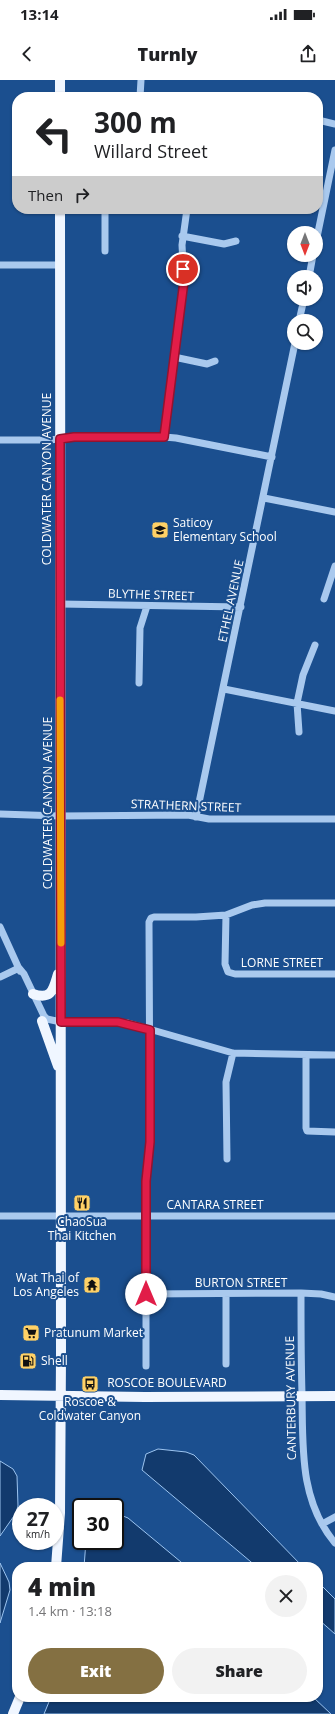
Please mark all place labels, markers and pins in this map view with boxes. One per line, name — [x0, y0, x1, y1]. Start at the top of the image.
pin — [166, 252, 200, 286]
place label: Saticoy Elementary School — [173, 514, 277, 545]
school or university icon: Saticoy Elementary School — [150, 520, 170, 540]
restaurant icon: ChaoSua Thai Kitchen — [72, 1193, 92, 1213]
place label: ChaoSua Thai Kitchen — [48, 1213, 116, 1244]
place label: Wat Thai of Los Angeles — [13, 1269, 80, 1300]
temple icon: Wat Thai of Los Angeles — [82, 1275, 102, 1295]
supermarket icon: Pratunum Market — [21, 1323, 41, 1343]
place label: Pratunum Market — [44, 1324, 143, 1341]
fuel station icon: Shell — [18, 1351, 38, 1371]
place label: Shell — [41, 1352, 68, 1369]
bus stop icon: Roscoe & Coldwater Canyon — [80, 1374, 100, 1394]
place label: Roscoe & Coldwater Canyon — [39, 1393, 141, 1424]

